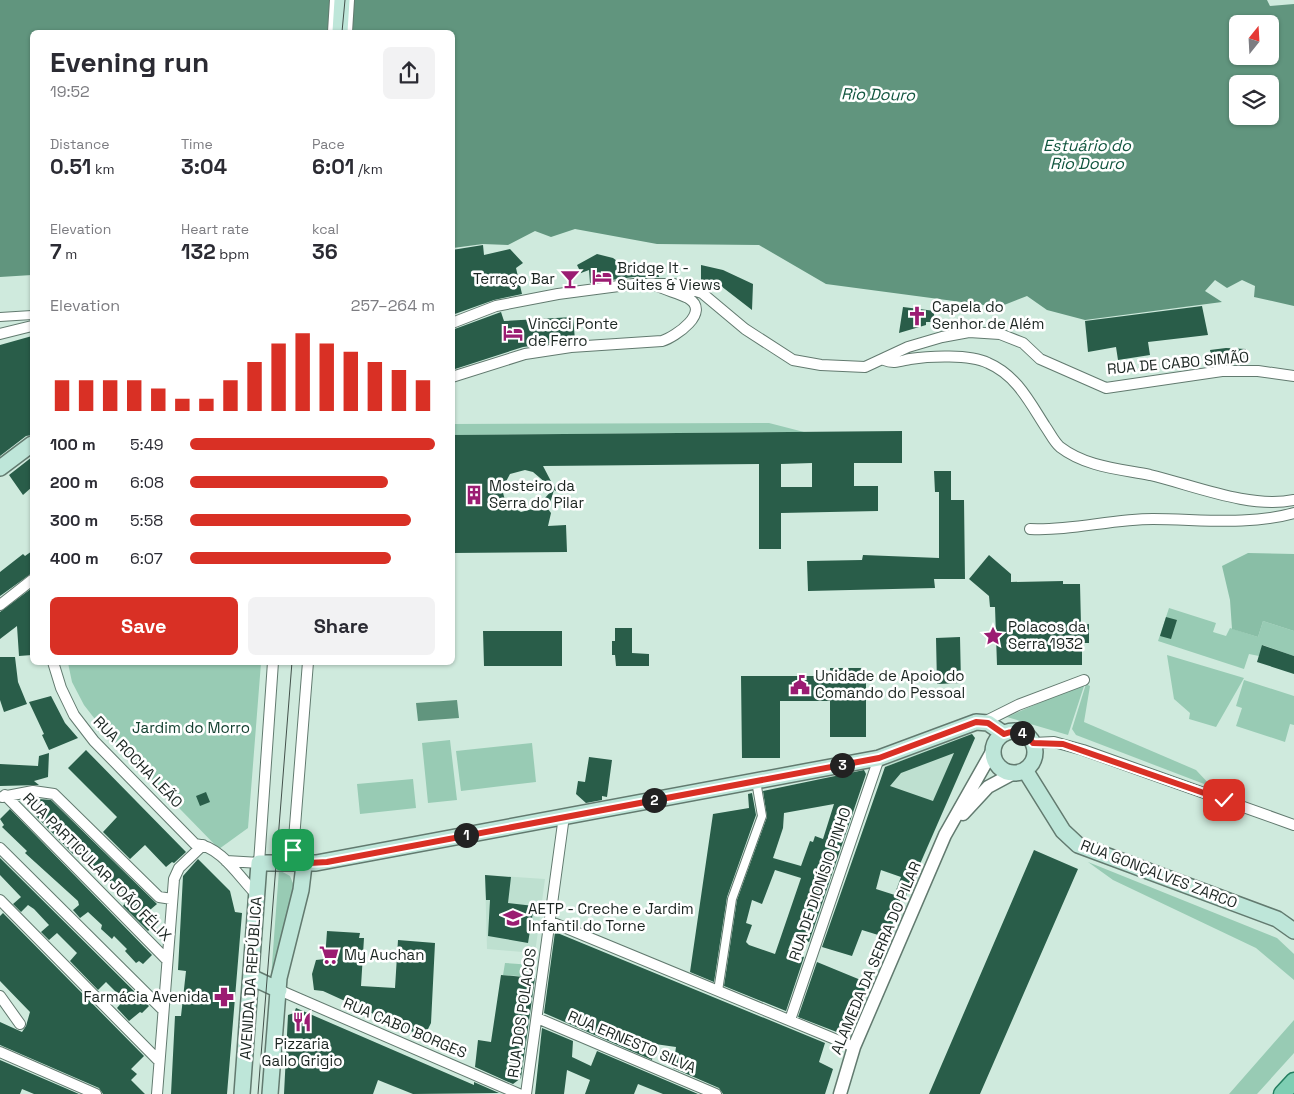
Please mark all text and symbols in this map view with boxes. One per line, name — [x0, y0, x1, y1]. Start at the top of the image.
north arrow — [1229, 15, 1279, 65]
map controls — [1229, 15, 1279, 125]
text: Evening run — [50, 44, 209, 80]
button: share — [383, 47, 435, 99]
button: layers — [1229, 75, 1279, 125]
text: 19:52 — [50, 81, 90, 102]
water label: Rio Douro — [841, 83, 916, 106]
text: Distance — [50, 135, 110, 153]
text: Time — [181, 135, 213, 153]
text: Pace — [312, 135, 345, 153]
water label: Estuário do Rio Douro — [1043, 135, 1132, 174]
text: 0.51 — [50, 153, 91, 180]
text: 3:04 — [181, 153, 227, 180]
text: 6:01 — [312, 153, 354, 180]
text: km — [91, 160, 115, 178]
text: /km — [354, 160, 383, 178]
text: Elevation — [50, 220, 111, 238]
text: Heart rate — [181, 220, 249, 238]
text: kcal — [312, 220, 339, 238]
text: 7 — [50, 238, 62, 265]
text: 132 — [181, 238, 216, 265]
text: 36 — [312, 238, 338, 265]
text: m — [62, 245, 77, 263]
text: bpm — [216, 245, 249, 263]
place label: Bridge It - Suites & Views — [617, 258, 721, 294]
hotel icon: Bridge It - Suites & Views — [591, 266, 613, 288]
bar icon: Terraço Bar — [559, 268, 581, 290]
place label: Terraço Bar — [473, 269, 555, 288]
text: Elevation — [50, 295, 120, 316]
text: 257–264 m — [351, 295, 435, 316]
place label: Capela do Senhor de Além — [932, 297, 1044, 333]
church icon: Capela do Senhor de Além — [906, 305, 928, 327]
place label: Vincci Ponte de Ferro — [528, 314, 618, 350]
hotel icon: Vincci Ponte de Ferro — [502, 322, 524, 344]
street label: RUA DE CABO SIMÃO — [1106, 347, 1250, 378]
text: 100 m — [50, 434, 96, 455]
text: 5:49 — [130, 434, 163, 455]
text: 200 m — [50, 472, 98, 493]
text: 6:08 — [130, 472, 164, 493]
place label: Mosteiro da Serra do Pilar — [489, 476, 584, 512]
building icon: Mosteiro da Serra do Pilar — [463, 484, 485, 506]
text: 300 m — [50, 510, 98, 531]
text: 5:58 — [130, 510, 163, 531]
text: 400 m — [50, 548, 99, 569]
text: 6:07 — [130, 548, 163, 569]
button: Save — [50, 597, 238, 655]
button: Share — [248, 597, 435, 655]
place label: Polacos da Serra 1932 — [1008, 617, 1087, 653]
place icon: Polacos da Serra 1932 — [982, 625, 1004, 647]
place label: Unidade de Apoio do Comando do Pessoal — [815, 666, 965, 702]
public building icon: Unidade de Apoio do Comando do Pessoal — [789, 674, 811, 696]
street label: RUA ROCHA LEÃO — [90, 712, 187, 812]
park label: Jardim do Morro — [132, 718, 250, 737]
pin: 4 — [1010, 720, 1034, 746]
text: 4 — [1018, 724, 1027, 742]
pin: 3 — [830, 752, 854, 778]
text: 3 — [838, 756, 847, 774]
pin — [1203, 779, 1245, 821]
icon: check — [1210, 786, 1238, 814]
street label: RUA PARTICULAR JOÃO FÉLIX — [19, 788, 176, 945]
pin: 2 — [642, 788, 666, 812]
text: 2 — [650, 791, 659, 809]
street label: RUA DE DIONÍSIO PINHO — [784, 805, 855, 963]
pin: 1 — [454, 822, 478, 848]
text: 1 — [463, 826, 470, 844]
pin — [272, 829, 314, 871]
street label: RUA GONÇALVES ZARCO — [1078, 835, 1240, 912]
icon: arrive — [279, 836, 307, 864]
street label: ALAMEDA DA SERRA DO PILAR — [826, 859, 925, 1057]
street label: AVENIDA DA REPÚBLICA — [235, 895, 266, 1060]
place label: AETP - Creche e Jardim Infantil do Torne — [528, 899, 694, 935]
school or university icon: AETP - Creche e Jardim Infantil do Torne — [502, 907, 524, 929]
supermarket icon: My Auchan — [318, 944, 340, 966]
place label: My Auchan — [344, 945, 424, 964]
street label: RUA DOS POLACOS — [503, 947, 540, 1079]
pharmacy icon: Farmácia Avenida — [213, 986, 235, 1008]
place label: Farmácia Avenida — [83, 987, 209, 1006]
street label: RUA CABO BORGES — [341, 993, 470, 1062]
street label: RUA ERNESTO SILVA — [565, 1006, 700, 1077]
restaurant icon: Pizzaria Gallo Grigio — [291, 1011, 313, 1033]
place label: Pizzaria Gallo Grigio — [262, 1034, 342, 1070]

